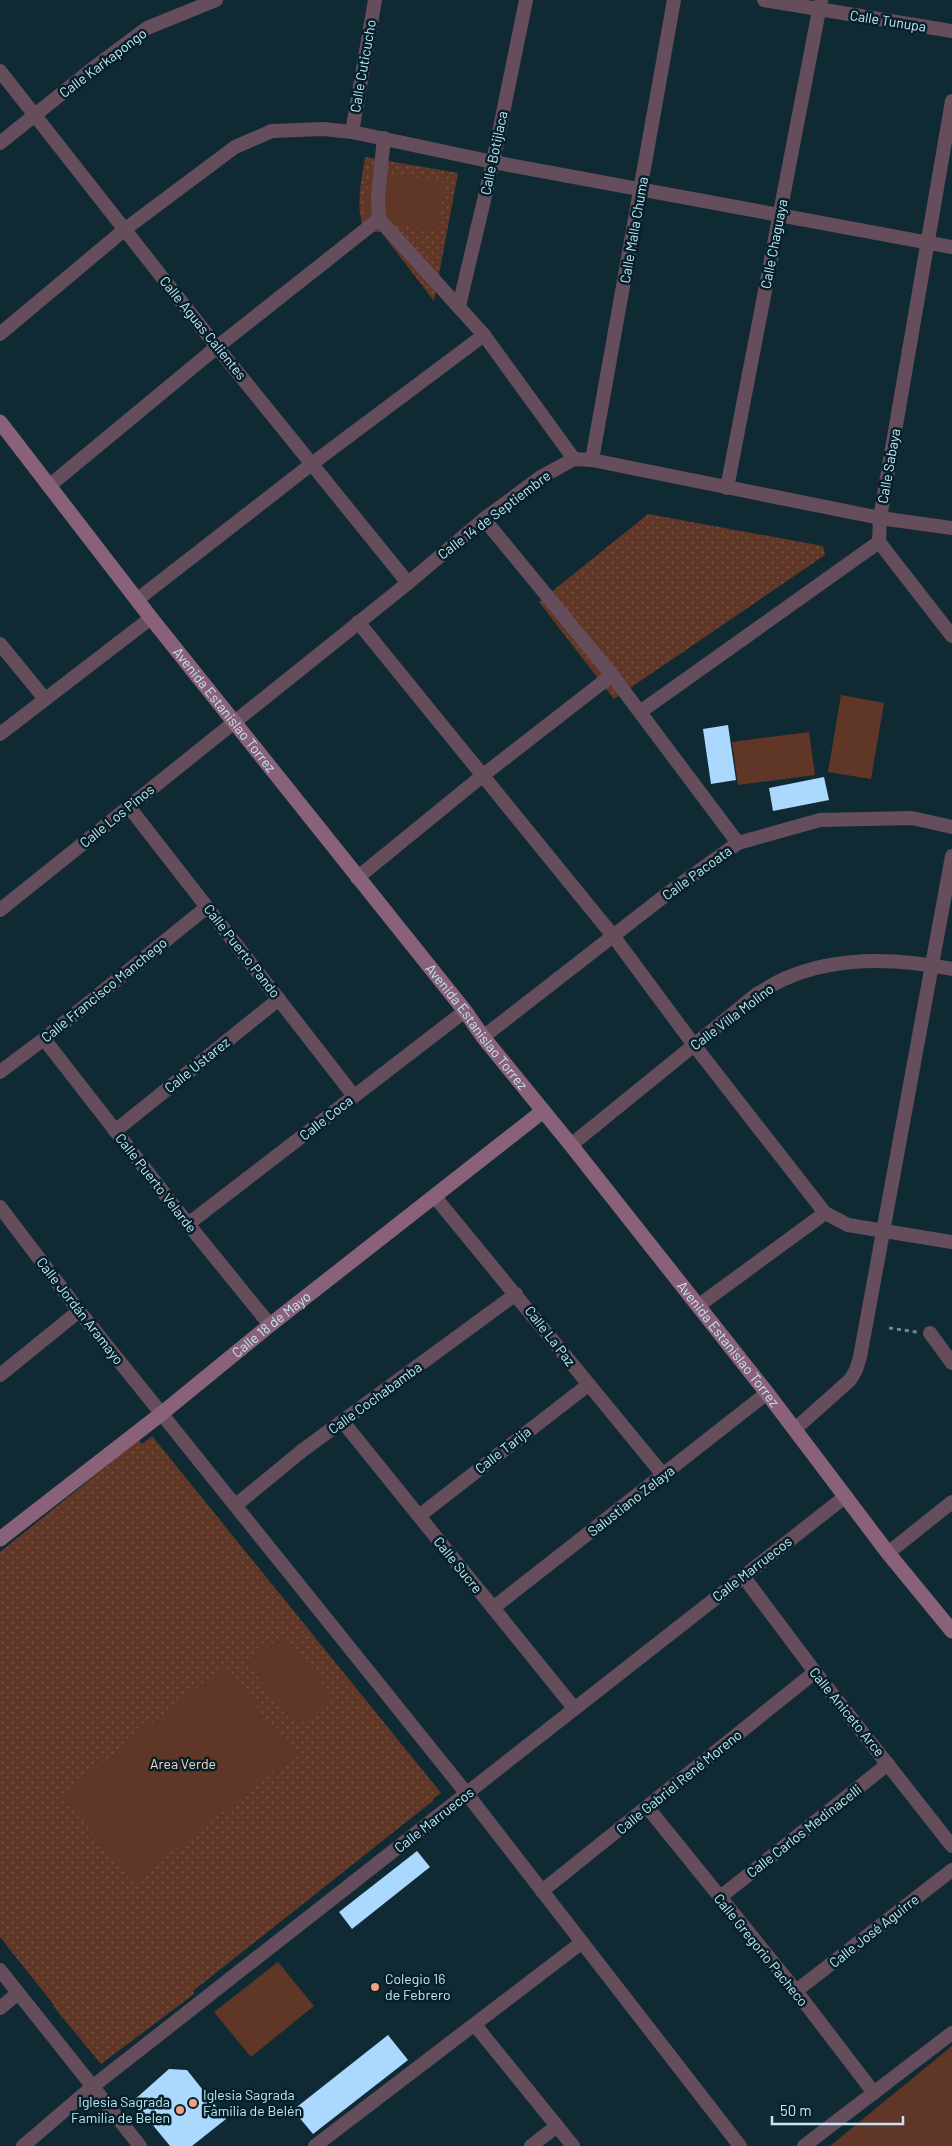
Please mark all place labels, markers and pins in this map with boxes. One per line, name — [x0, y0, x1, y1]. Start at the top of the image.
place label: Colegio 16 de Febrero — [385, 1970, 451, 2003]
marker: Colegio 16 de Febrero — [369, 1981, 381, 1993]
place label: Iglesia Sagrada Familia de Belén — [203, 2086, 302, 2119]
place label: Iglesia Sagrada Familia de Belen — [71, 2093, 170, 2126]
marker: Iglesia Sagrada Familia de Belén — [187, 2097, 199, 2109]
marker: Iglesia Sagrada Familia de Belen — [174, 2104, 186, 2116]

